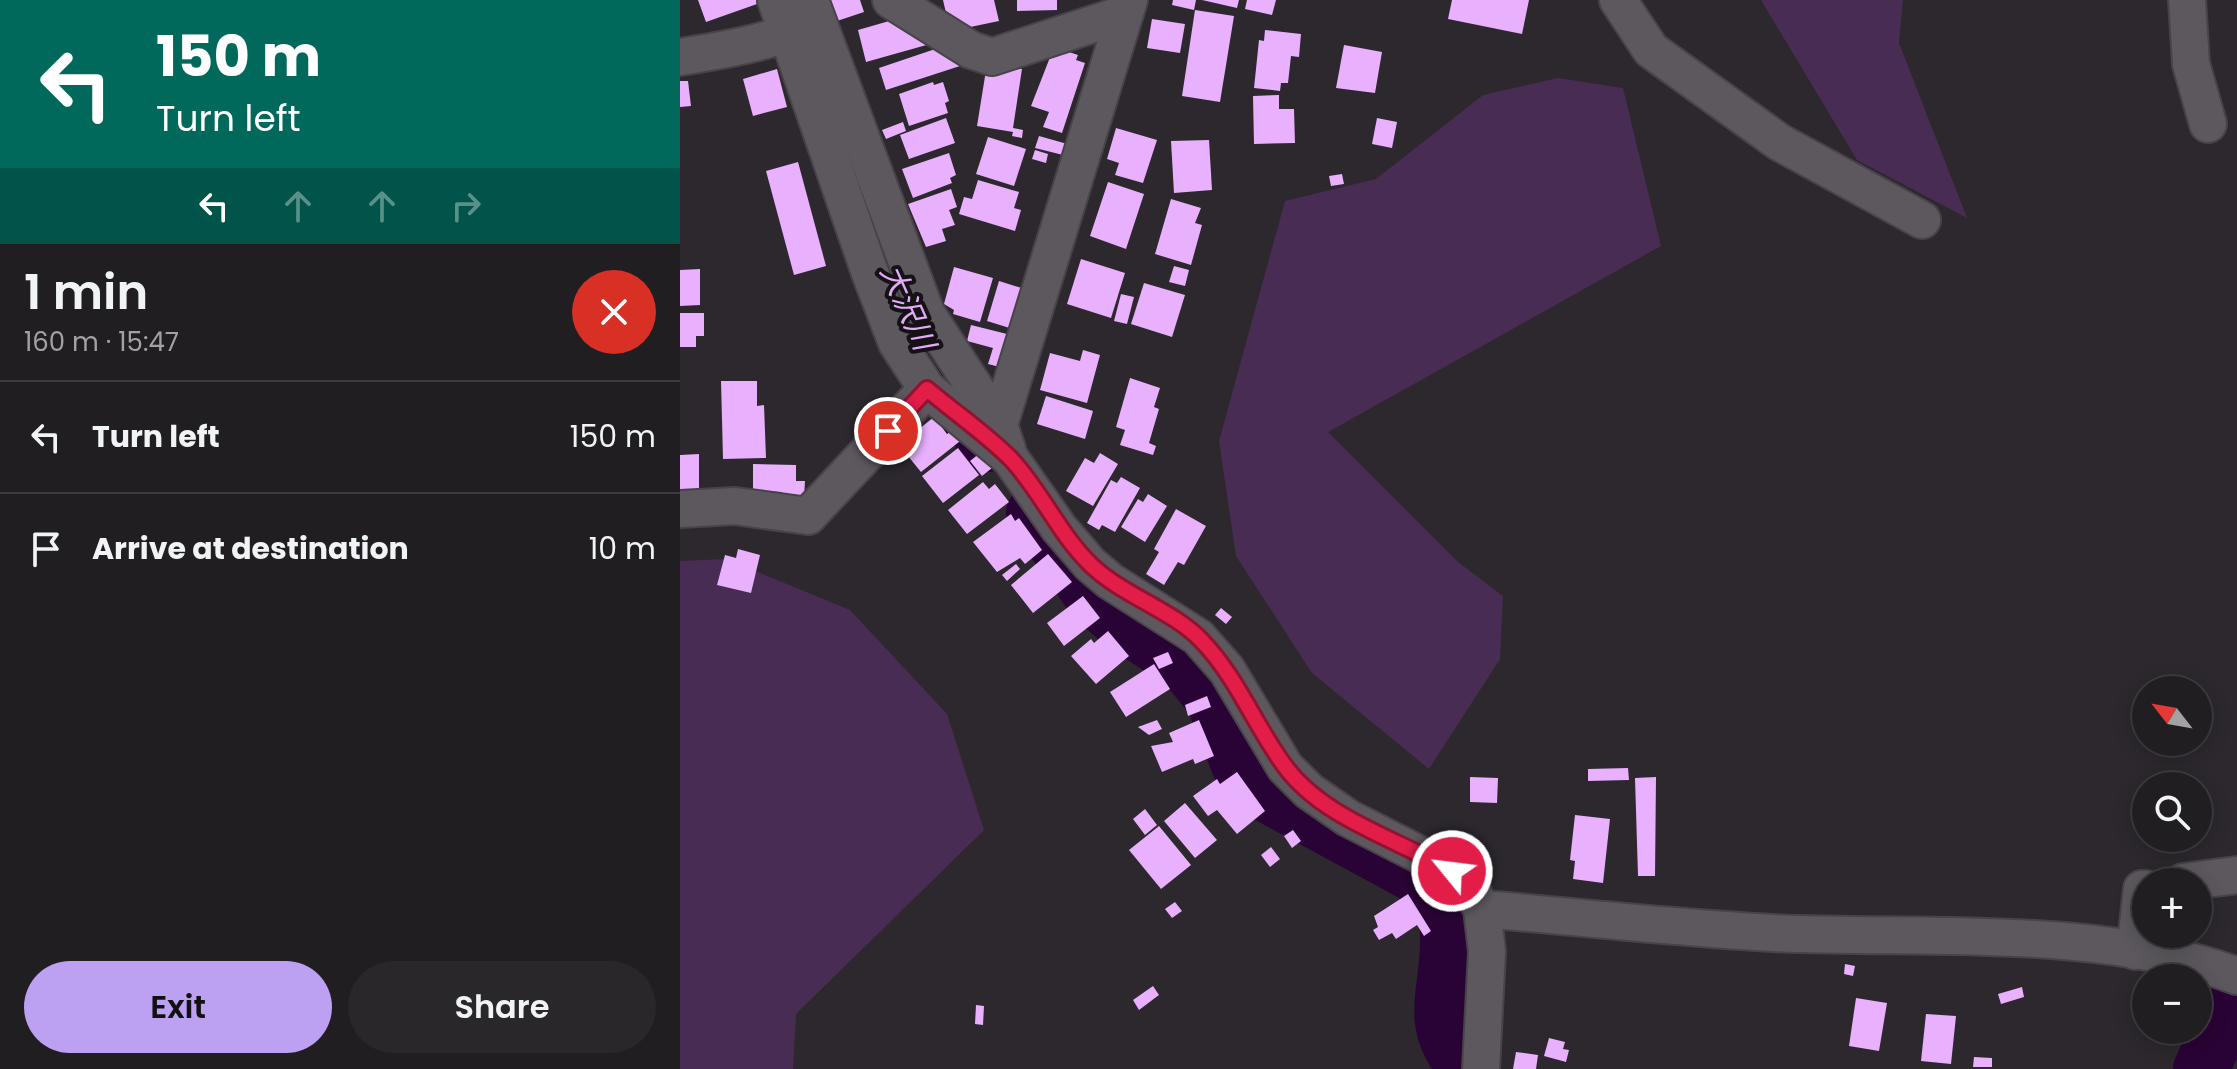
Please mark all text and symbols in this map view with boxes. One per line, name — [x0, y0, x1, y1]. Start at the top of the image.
text: 150 m — [156, 17, 321, 96]
icon: left — [24, 32, 128, 136]
text: Turn left — [156, 93, 301, 144]
icon: left — [192, 184, 236, 228]
icon: ahead — [276, 184, 320, 228]
icon: ahead — [360, 184, 404, 228]
icon: right — [444, 184, 488, 228]
water label: 大沢川 — [870, 257, 947, 360]
text: 1 min — [24, 259, 148, 326]
button: close — [572, 270, 656, 354]
text: 160 m · 15:47 — [24, 324, 179, 360]
pin — [854, 397, 922, 465]
icon: arrive — [866, 409, 910, 453]
icon: left — [24, 415, 68, 459]
text: Turn left — [92, 415, 220, 458]
text: 150 m — [570, 415, 656, 458]
icon: arrive — [24, 527, 68, 571]
text: Arrive at destination — [92, 527, 409, 570]
text: 10 m — [589, 527, 656, 570]
north arrow — [2132, 676, 2212, 756]
map controls — [2132, 676, 2212, 1044]
button: search — [2132, 772, 2212, 852]
position arrow — [1410, 829, 1494, 913]
button: + — [2132, 868, 2212, 948]
button: Exit — [24, 961, 332, 1053]
button: Share — [348, 961, 656, 1053]
button: − — [2132, 964, 2212, 1044]

